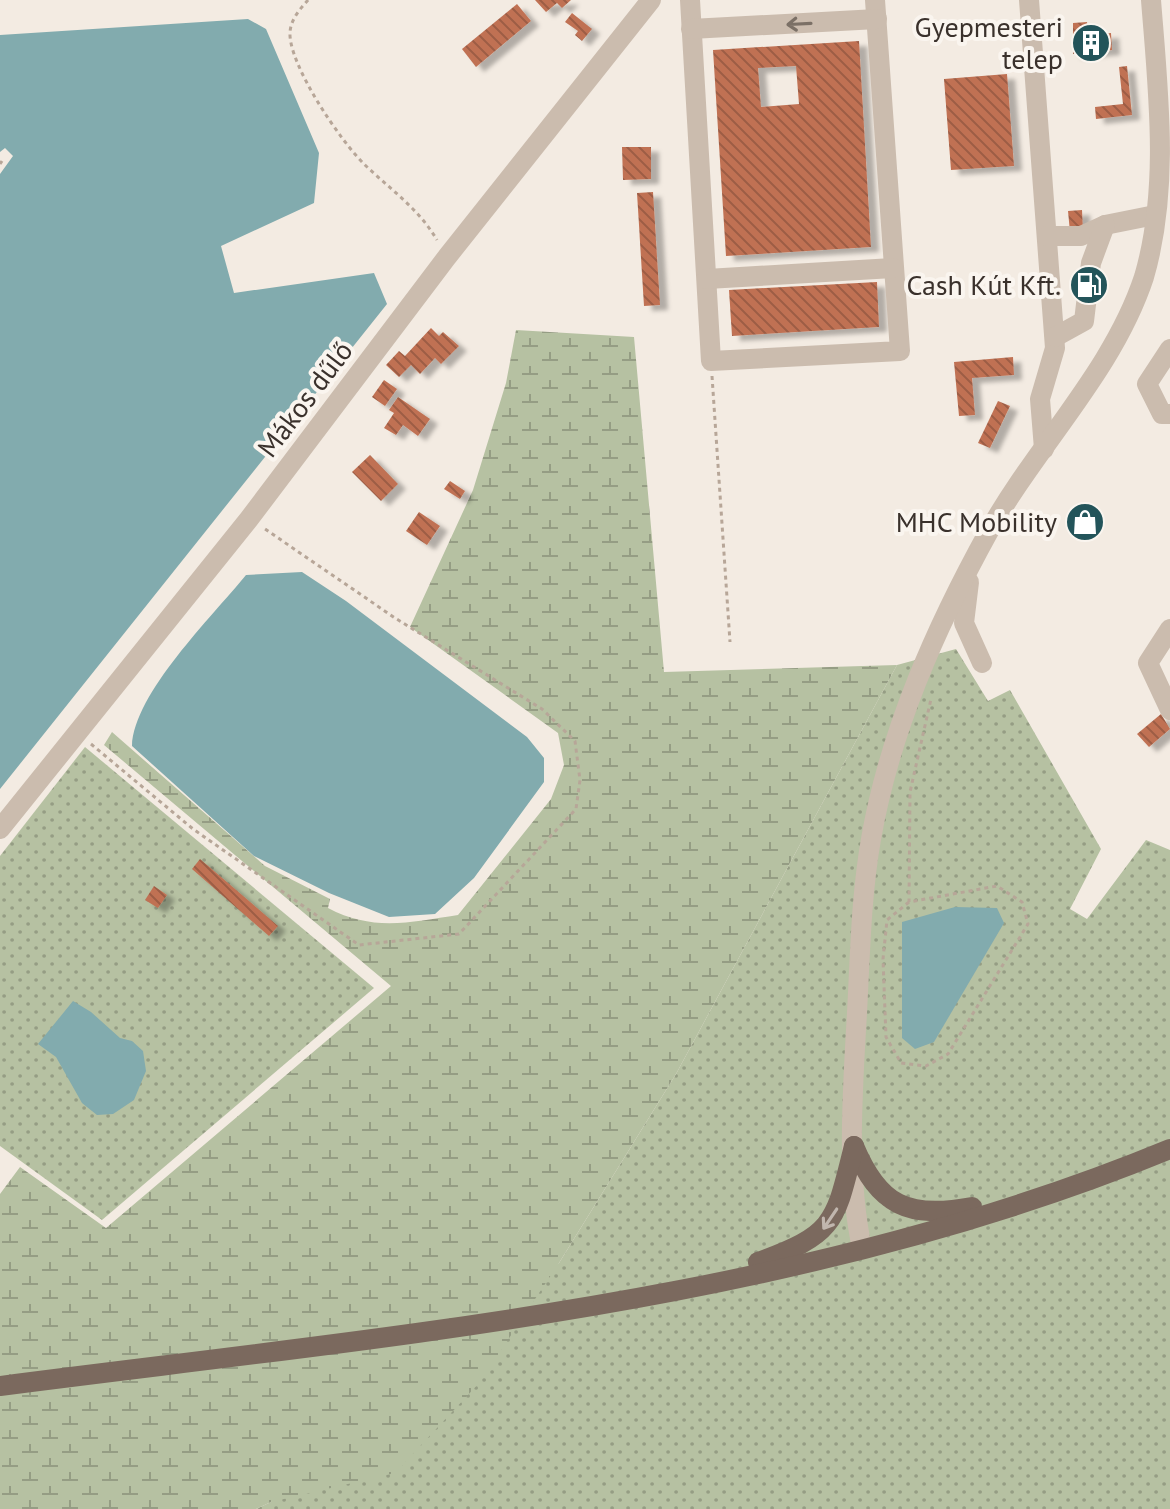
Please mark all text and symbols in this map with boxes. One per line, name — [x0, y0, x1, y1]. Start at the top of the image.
place label: Gyepmesteri telep — [915, 8, 1063, 77]
one-way arrow — [786, 16, 813, 31]
building icon: Gyepmesteri telep — [1070, 22, 1112, 64]
fuel station icon: Cash Kút Kft. — [1068, 264, 1110, 306]
place label: Cash Kút Kft. — [906, 266, 1061, 303]
street label: Mákos dűlő — [249, 333, 361, 464]
shop icon: MHC Mobility — [1064, 501, 1106, 543]
place label: MHC Mobility — [896, 503, 1057, 540]
one-way arrow — [822, 1208, 838, 1230]

